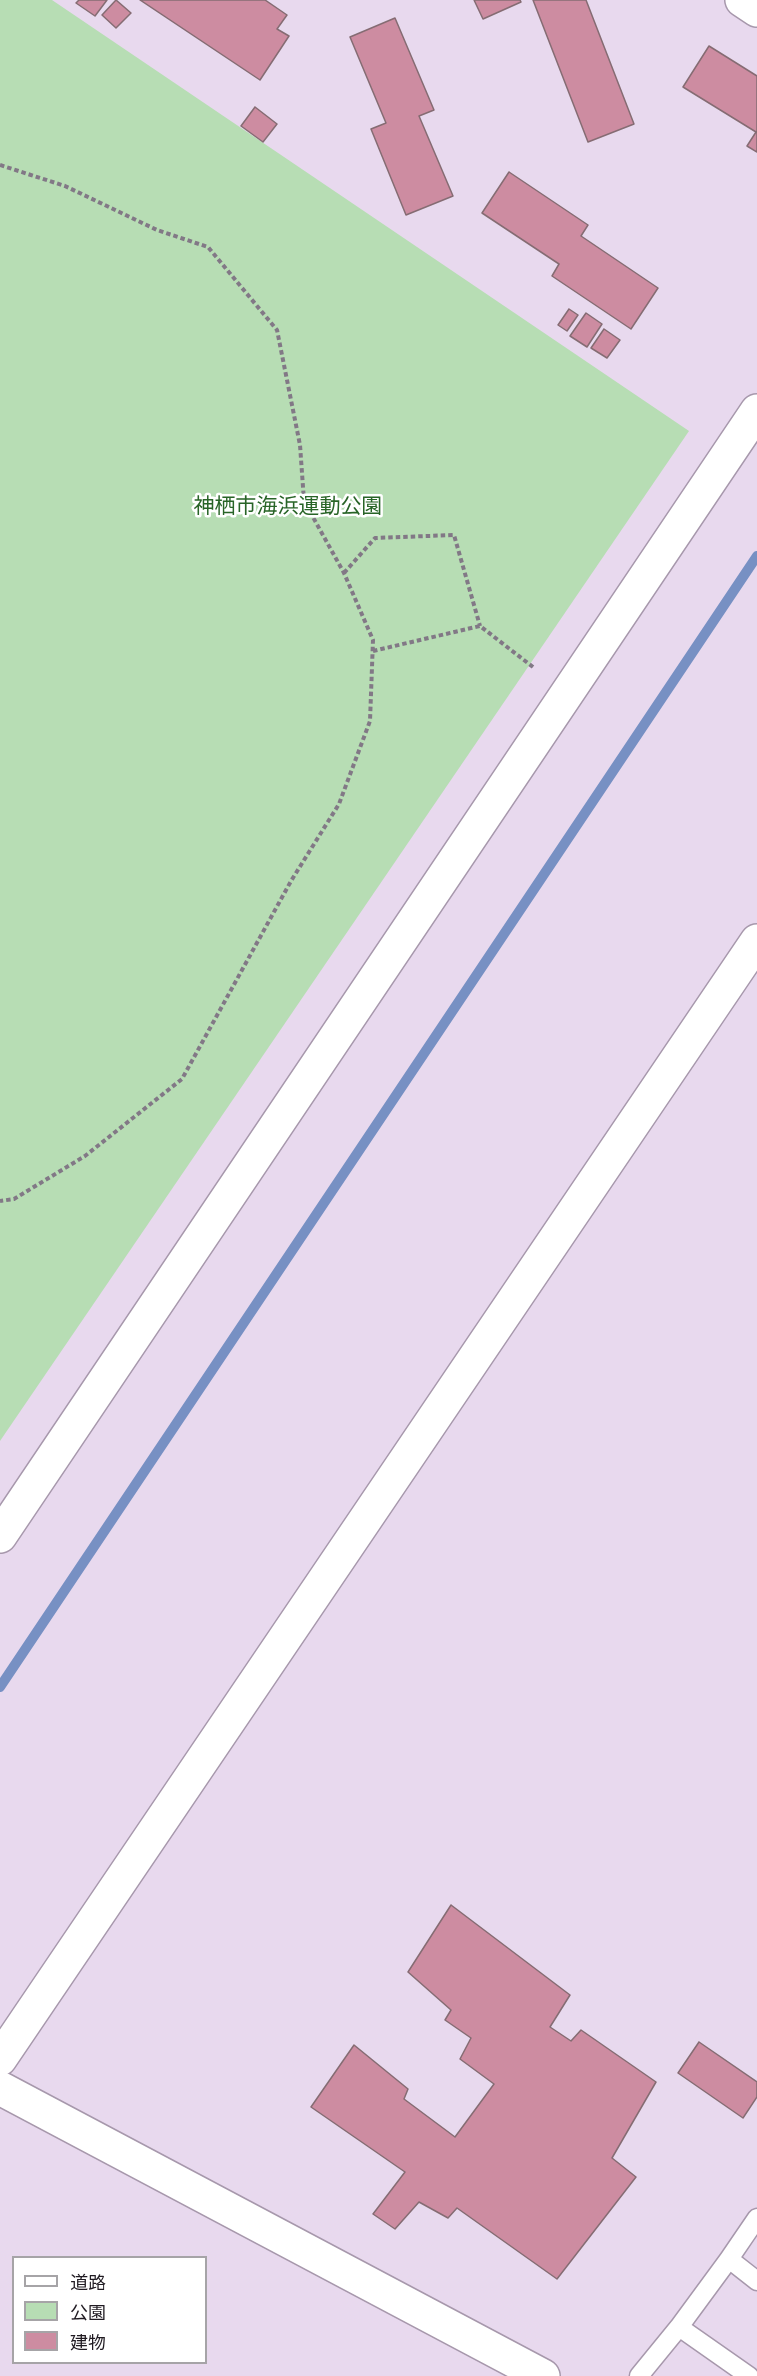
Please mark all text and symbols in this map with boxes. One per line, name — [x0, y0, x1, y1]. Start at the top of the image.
park label: 神栖市海浜運動公園 — [194, 494, 382, 520]
legend — [12, 2256, 207, 2364]
text: 道路 — [70, 2272, 106, 2294]
text: 公園 — [70, 2302, 106, 2324]
text: 建物 — [70, 2332, 106, 2354]

